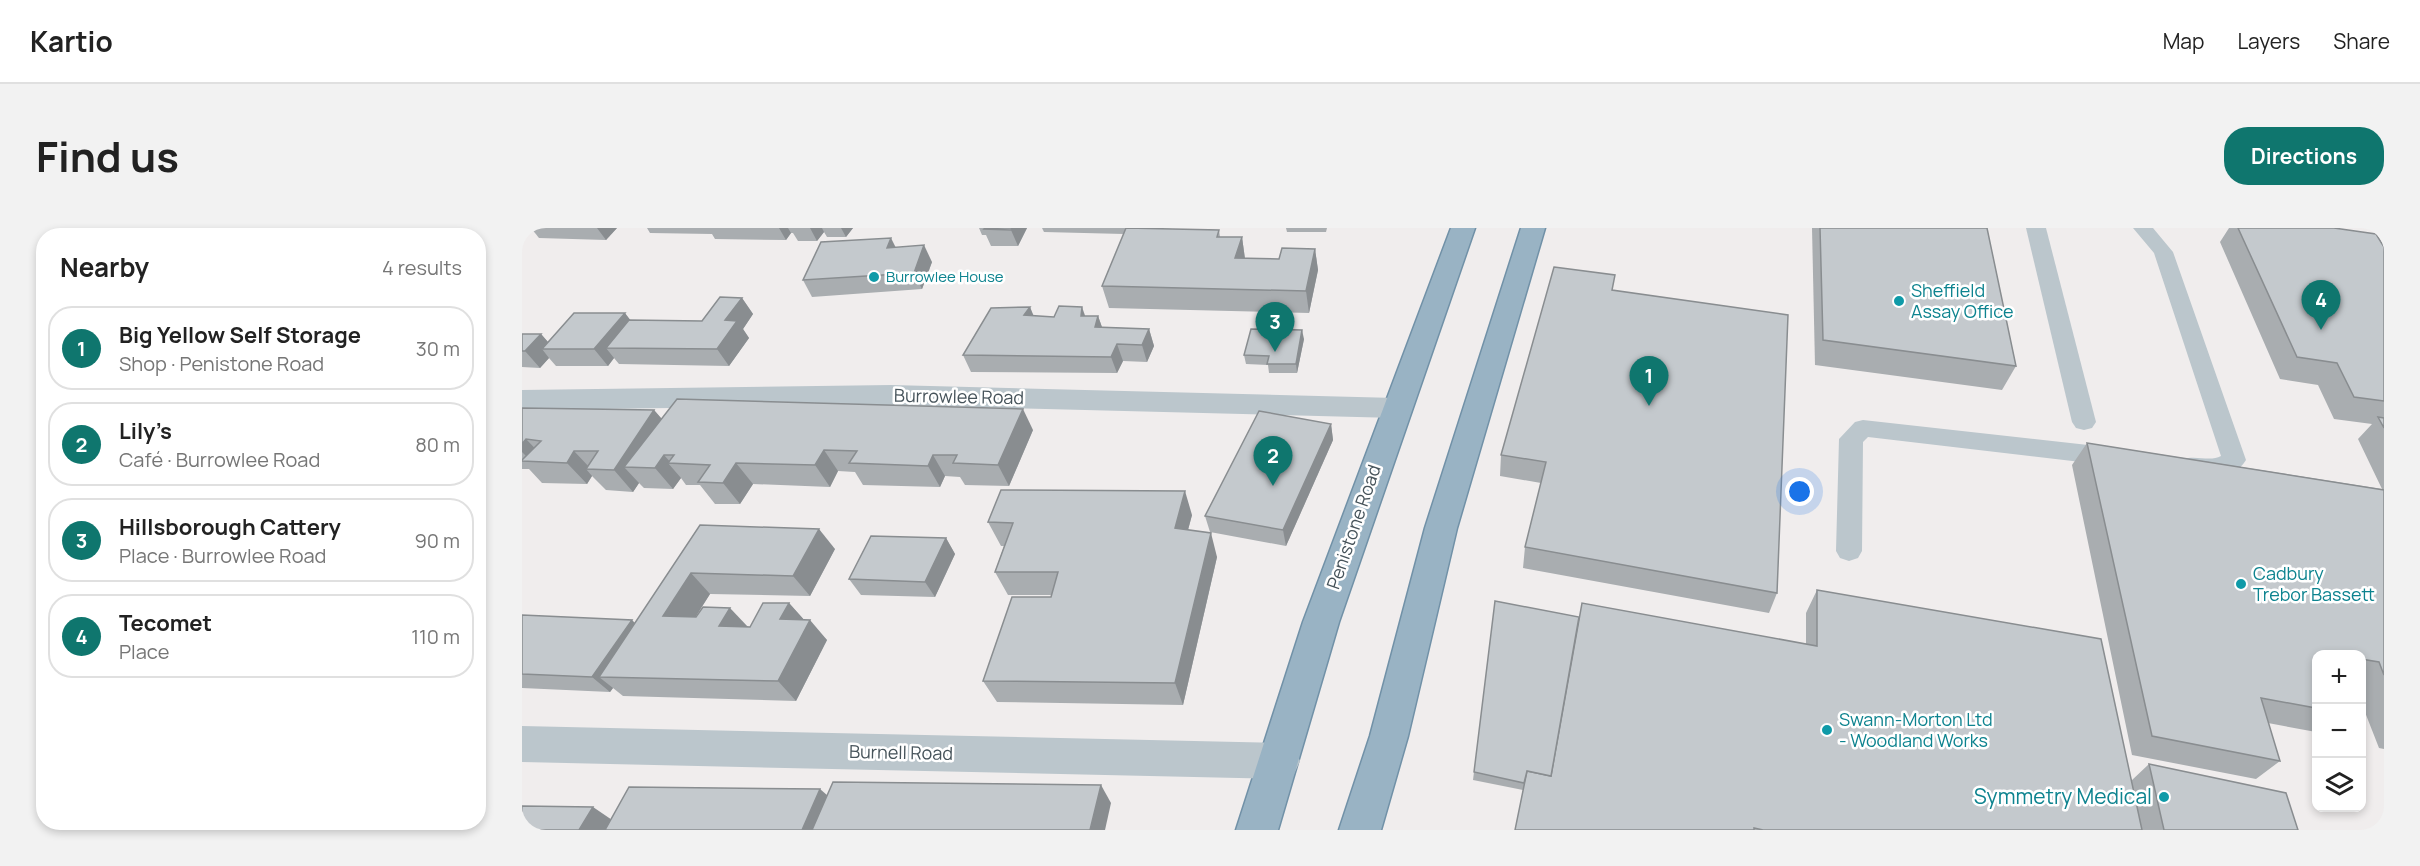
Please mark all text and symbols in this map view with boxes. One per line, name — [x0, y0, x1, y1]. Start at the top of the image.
text: Kartio — [30, 22, 113, 60]
text: Map — [2163, 27, 2204, 55]
text: Layers — [2237, 27, 2300, 55]
text: Share — [2333, 27, 2390, 55]
text: Find us — [36, 127, 179, 185]
button: Directions — [2224, 127, 2384, 185]
text: Nearby — [60, 249, 149, 285]
text: 4 results — [382, 254, 462, 281]
place label: Burrowlee House — [886, 266, 1004, 287]
marker: Burrowlee House — [867, 270, 881, 284]
place label: Sheffield Assay Office — [1911, 278, 2014, 323]
pin: 4 — [2302, 280, 2340, 330]
marker: Sheffield Assay Office — [1892, 294, 1906, 308]
pin: 3 — [1256, 302, 1294, 352]
text: Big Yellow Self Storage — [119, 320, 361, 350]
text: 1 — [77, 335, 86, 362]
text: 30 m — [416, 335, 460, 362]
text: Shop · Penistone Road — [119, 350, 324, 377]
pin: 1 — [1630, 356, 1668, 406]
street label: Burrowlee Road — [894, 383, 1024, 409]
text: Lily’s — [119, 416, 172, 446]
text: 2 — [76, 431, 87, 458]
text: 80 m — [415, 431, 460, 458]
pin: 2 — [1254, 436, 1293, 486]
text: Café · Burrowlee Road — [119, 446, 320, 473]
street label: Penistone Road — [1320, 461, 1386, 592]
your location — [1785, 477, 1814, 506]
text: Hillsborough Cattery — [119, 512, 341, 542]
text: 3 — [76, 527, 87, 554]
text: 90 m — [414, 527, 460, 554]
text: Place · Burrowlee Road — [119, 542, 326, 569]
place label: Cadbury Trebor Bassett — [2253, 561, 2375, 606]
marker: Cadbury Trebor Bassett — [2234, 577, 2248, 591]
text: Tecomet — [119, 608, 212, 638]
text: 4 — [75, 623, 88, 650]
text: 110 m — [411, 623, 460, 650]
text: Place — [119, 638, 169, 665]
map controls — [2312, 650, 2366, 812]
button: + — [2312, 650, 2366, 704]
button: − — [2312, 704, 2366, 758]
place label: Swann-Morton Ltd - Woodland Works — [1839, 707, 1993, 752]
marker: Swann-Morton Ltd - Woodland Works — [1820, 723, 1834, 737]
street label: Burnell Road — [849, 739, 953, 765]
button: layers — [2312, 758, 2366, 812]
place label: Symmetry Medical — [1974, 782, 2152, 810]
marker: Symmetry Medical — [2157, 790, 2171, 804]

